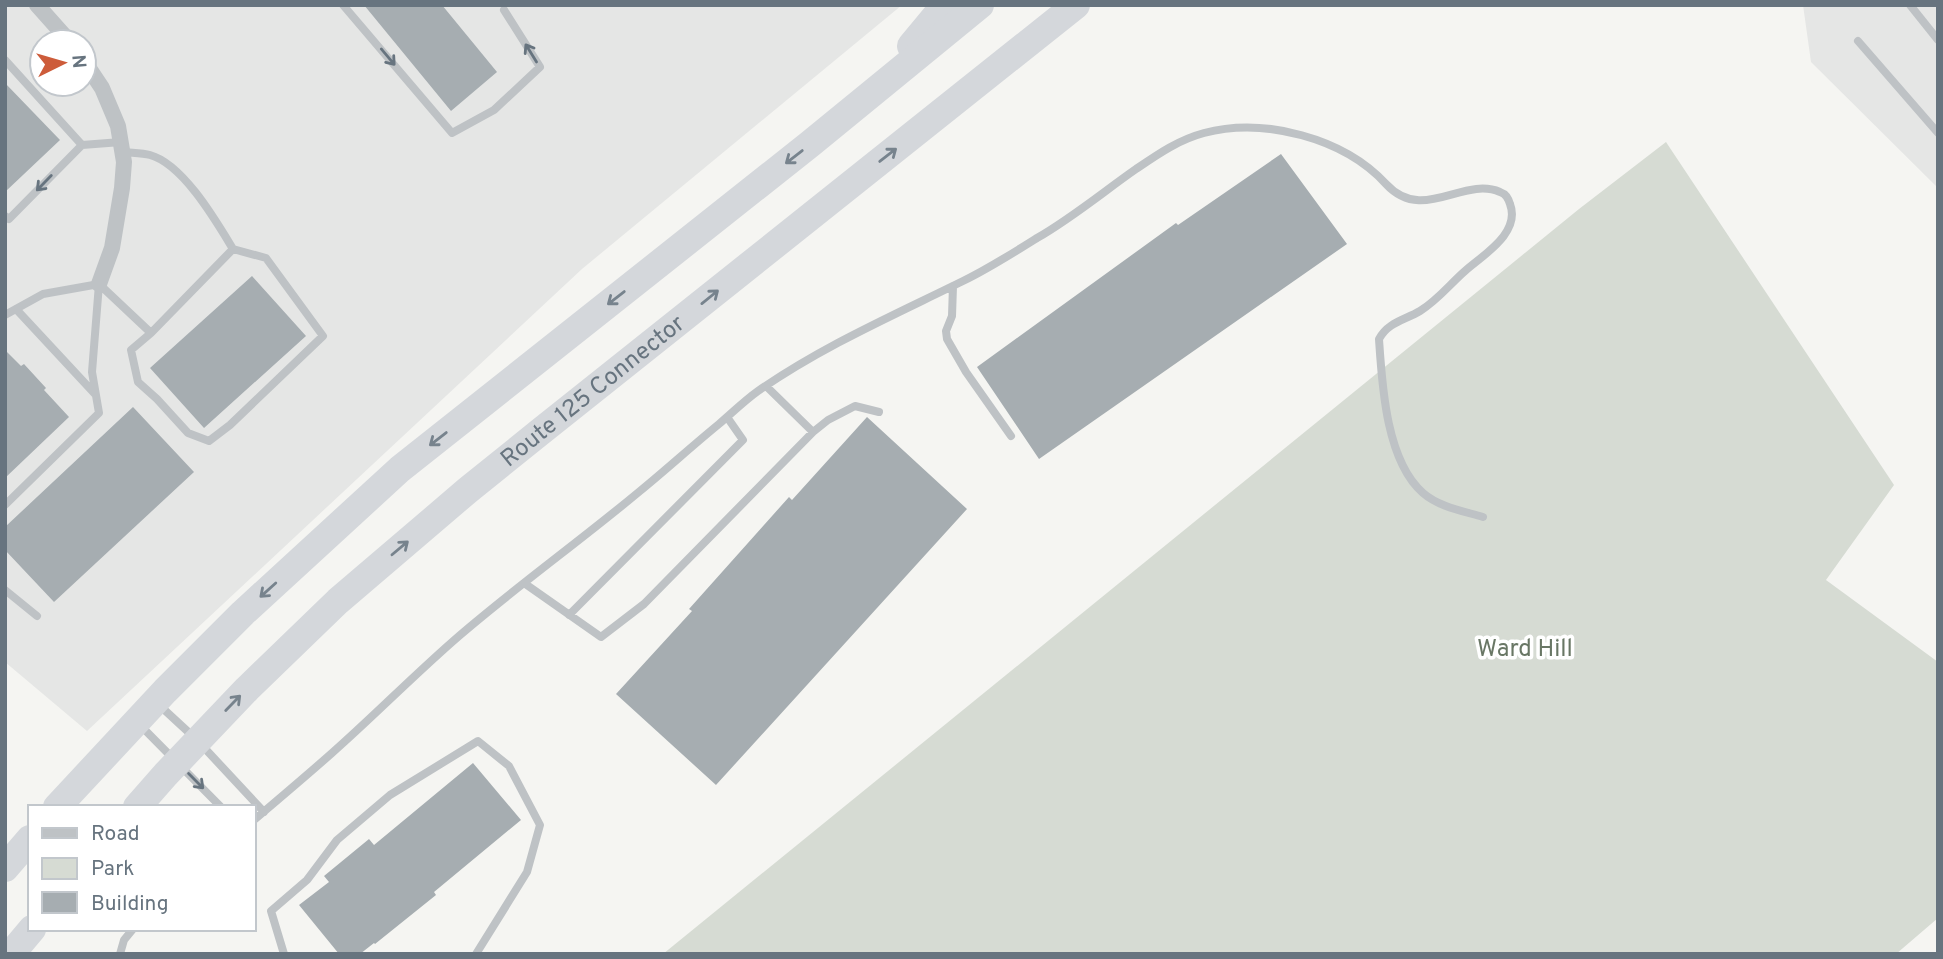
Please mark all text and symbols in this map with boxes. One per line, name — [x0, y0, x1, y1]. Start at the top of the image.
north arrow — [28, 28, 98, 98]
one-way arrow — [524, 43, 538, 63]
one-way arrow — [380, 48, 395, 66]
text: N — [65, 54, 90, 70]
one-way arrow — [878, 148, 897, 163]
one-way arrow — [786, 149, 804, 164]
one-way arrow — [35, 174, 52, 191]
one-way arrow — [701, 289, 719, 305]
one-way arrow — [607, 290, 625, 305]
street label: Route 125 Connector — [495, 310, 692, 475]
one-way arrow — [429, 432, 447, 447]
one-way arrow — [391, 540, 409, 556]
one-way arrow — [259, 582, 277, 598]
park label: Ward Hill — [1477, 635, 1573, 665]
one-way arrow — [225, 695, 242, 712]
one-way arrow — [187, 773, 204, 790]
legend — [28, 805, 256, 931]
text: Road — [91, 821, 140, 848]
text: Park — [91, 856, 134, 883]
text: Building — [91, 891, 169, 918]

